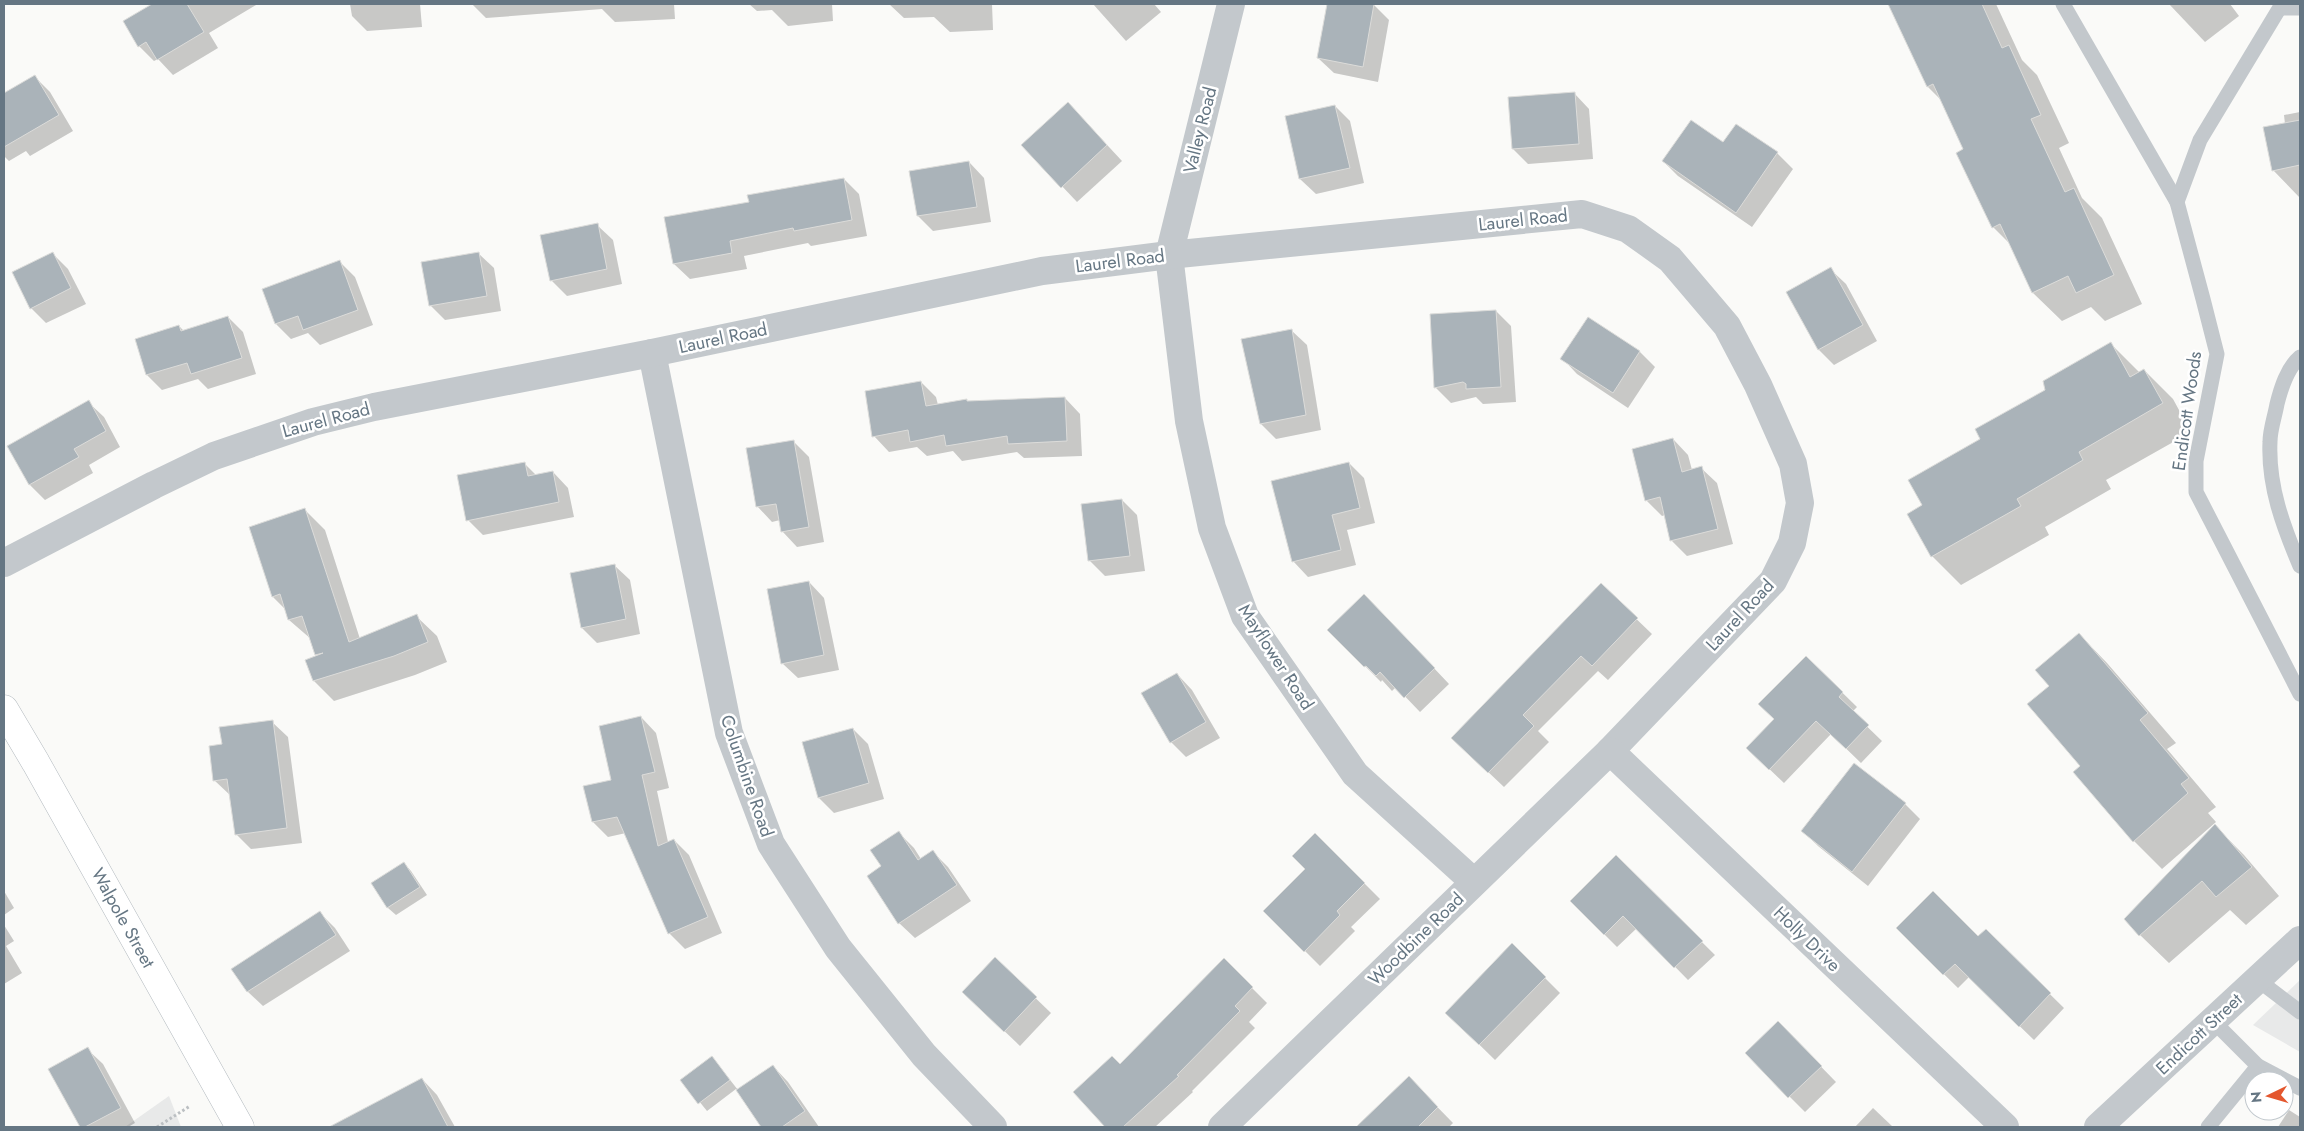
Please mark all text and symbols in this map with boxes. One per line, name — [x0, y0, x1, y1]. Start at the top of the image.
street label: Valley Road — [1177, 84, 1223, 176]
street label: Laurel Road — [1477, 202, 1569, 238]
street label: Laurel Road — [1074, 243, 1166, 279]
street label: Laurel Road — [676, 316, 770, 360]
street label: Endicott Woods — [2166, 350, 2208, 472]
street label: Laurel Road — [279, 396, 373, 444]
street label: Laurel Road — [1700, 573, 1780, 657]
street label: Mayflower Road — [1232, 599, 1320, 715]
street label: Columbine Road — [714, 711, 780, 841]
street label: Walpole Street — [85, 863, 162, 973]
street label: Woodbine Road — [1362, 887, 1470, 991]
street label: Holly Drive — [1768, 900, 1846, 978]
street label: Endicott Street — [2150, 987, 2248, 1081]
north arrow — [2244, 1071, 2294, 1121]
text: N — [2246, 1091, 2266, 1104]

